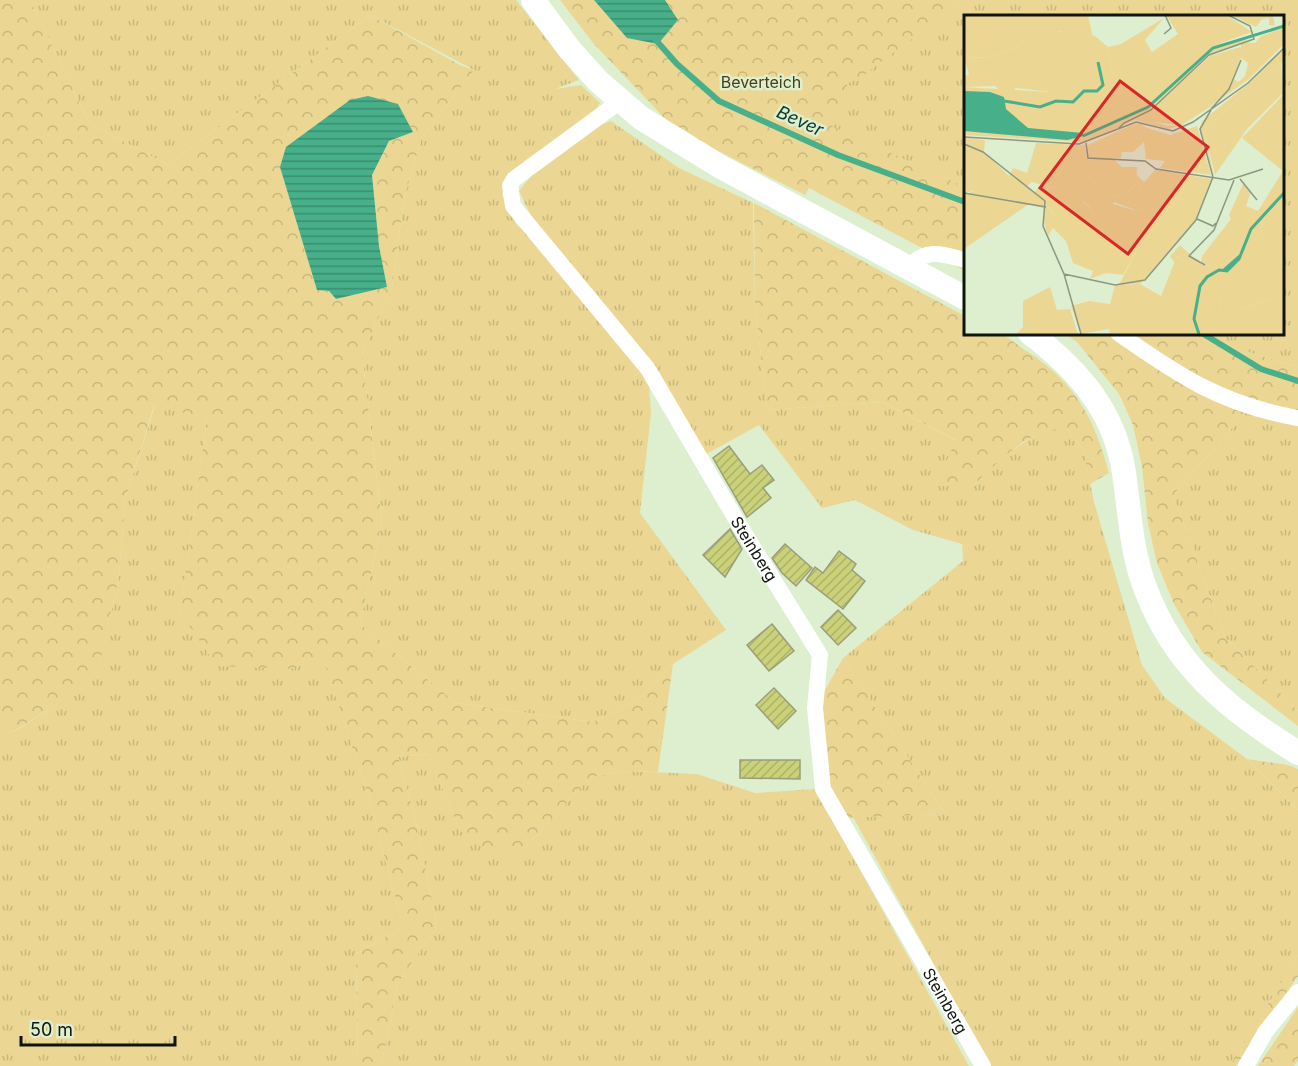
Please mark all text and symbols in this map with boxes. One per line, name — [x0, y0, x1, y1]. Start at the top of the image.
inset map — [964, 15, 1283, 334]
park label: Beverteich — [721, 72, 801, 92]
water label: Bever — [774, 101, 828, 141]
street label: Steinberg — [727, 513, 782, 585]
street label: Steinberg — [918, 964, 972, 1037]
scale bar — [21, 1009, 176, 1047]
text: 50 m — [30, 1019, 73, 1040]

